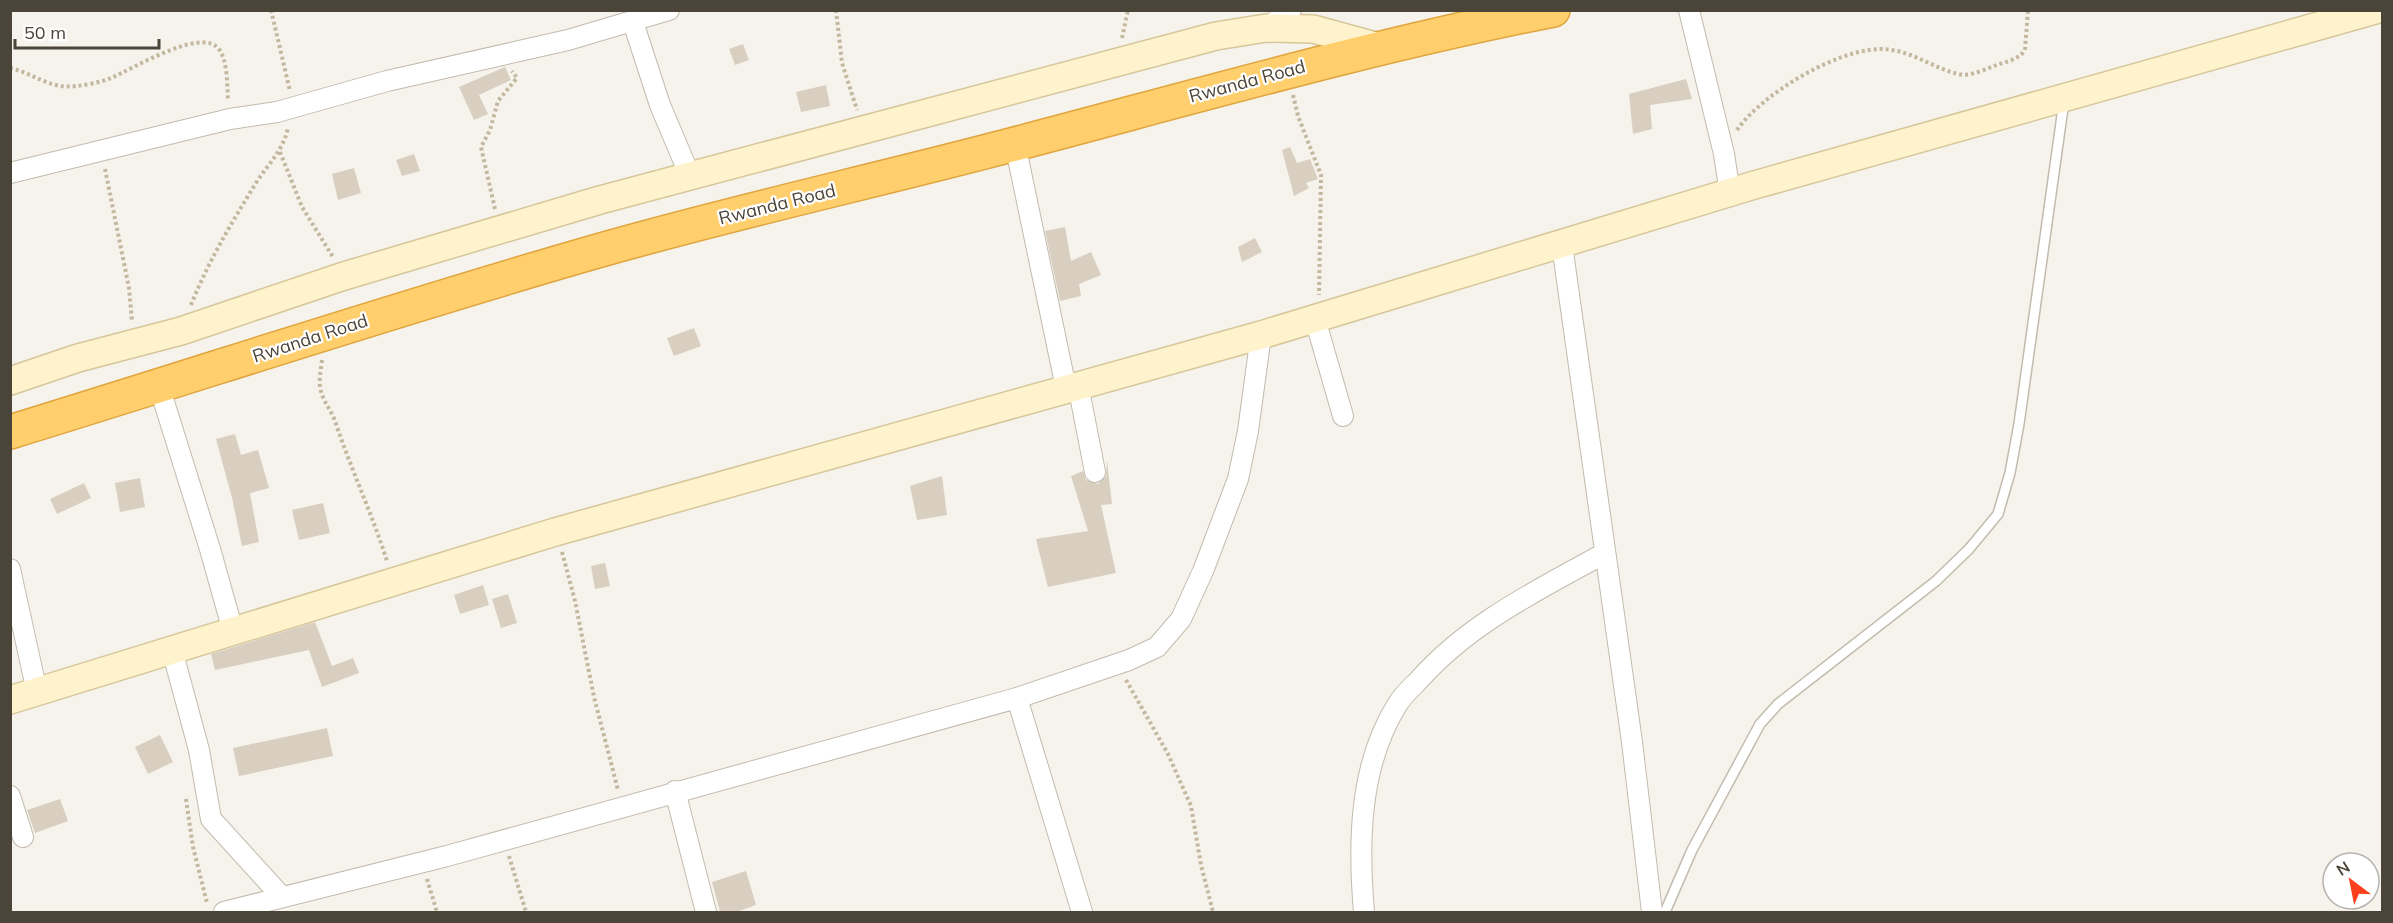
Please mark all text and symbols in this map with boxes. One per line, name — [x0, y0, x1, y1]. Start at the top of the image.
scale bar — [15, 12, 159, 50]
text: 50 m — [24, 21, 66, 44]
street label: Rwanda Road — [1186, 54, 1308, 108]
street label: Rwanda Road — [716, 178, 838, 230]
street label: Rwanda Road — [250, 309, 370, 367]
north arrow — [2321, 851, 2381, 911]
text: N — [2333, 857, 2353, 880]

